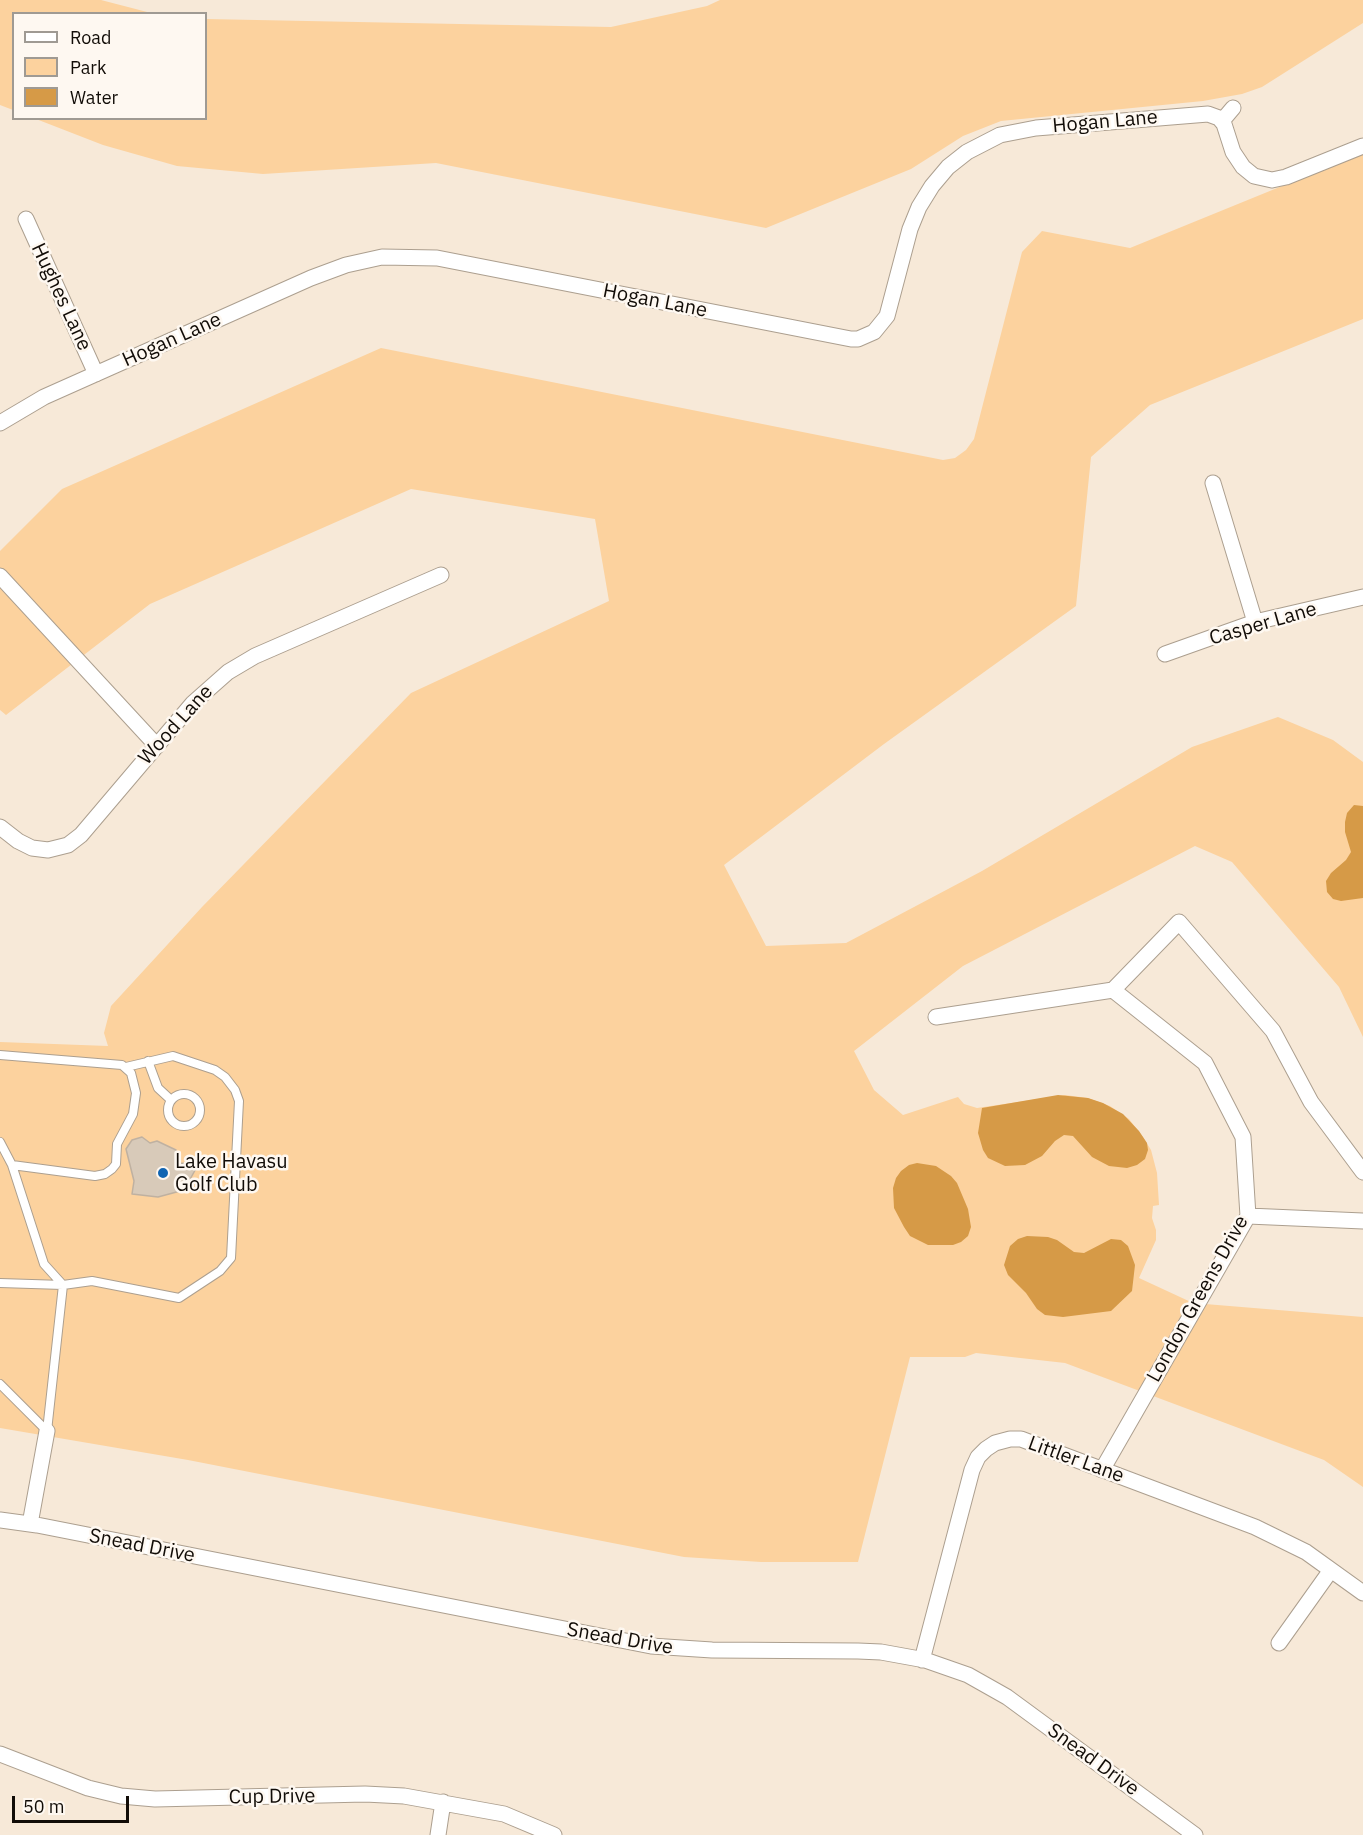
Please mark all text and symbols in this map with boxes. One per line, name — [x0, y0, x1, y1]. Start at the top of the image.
legend — [12, 12, 207, 120]
text: Road — [70, 26, 111, 49]
text: Park — [70, 56, 106, 79]
text: Water — [70, 86, 118, 109]
street label: Hogan Lane — [1051, 105, 1159, 139]
street label: Hughes Lane — [26, 239, 96, 355]
street label: Hogan Lane — [601, 279, 709, 323]
street label: Hogan Lane — [119, 308, 225, 372]
street label: Casper Lane — [1207, 597, 1319, 651]
street label: Wood Lane — [134, 680, 218, 770]
place label: Lake Havasu Golf Club — [175, 1150, 288, 1197]
marker: Lake Havasu Golf Club — [156, 1166, 170, 1180]
street label: London Greens Drive — [1142, 1212, 1254, 1386]
street label: Littler Lane — [1025, 1432, 1127, 1488]
street label: Snead Drive — [87, 1524, 197, 1568]
street label: Snead Drive — [565, 1618, 675, 1660]
street label: Snead Drive — [1043, 1719, 1143, 1801]
scale bar — [15, 1784, 132, 1822]
street label: Cup Drive — [229, 1784, 315, 1810]
text: 50 m — [23, 1795, 65, 1818]

